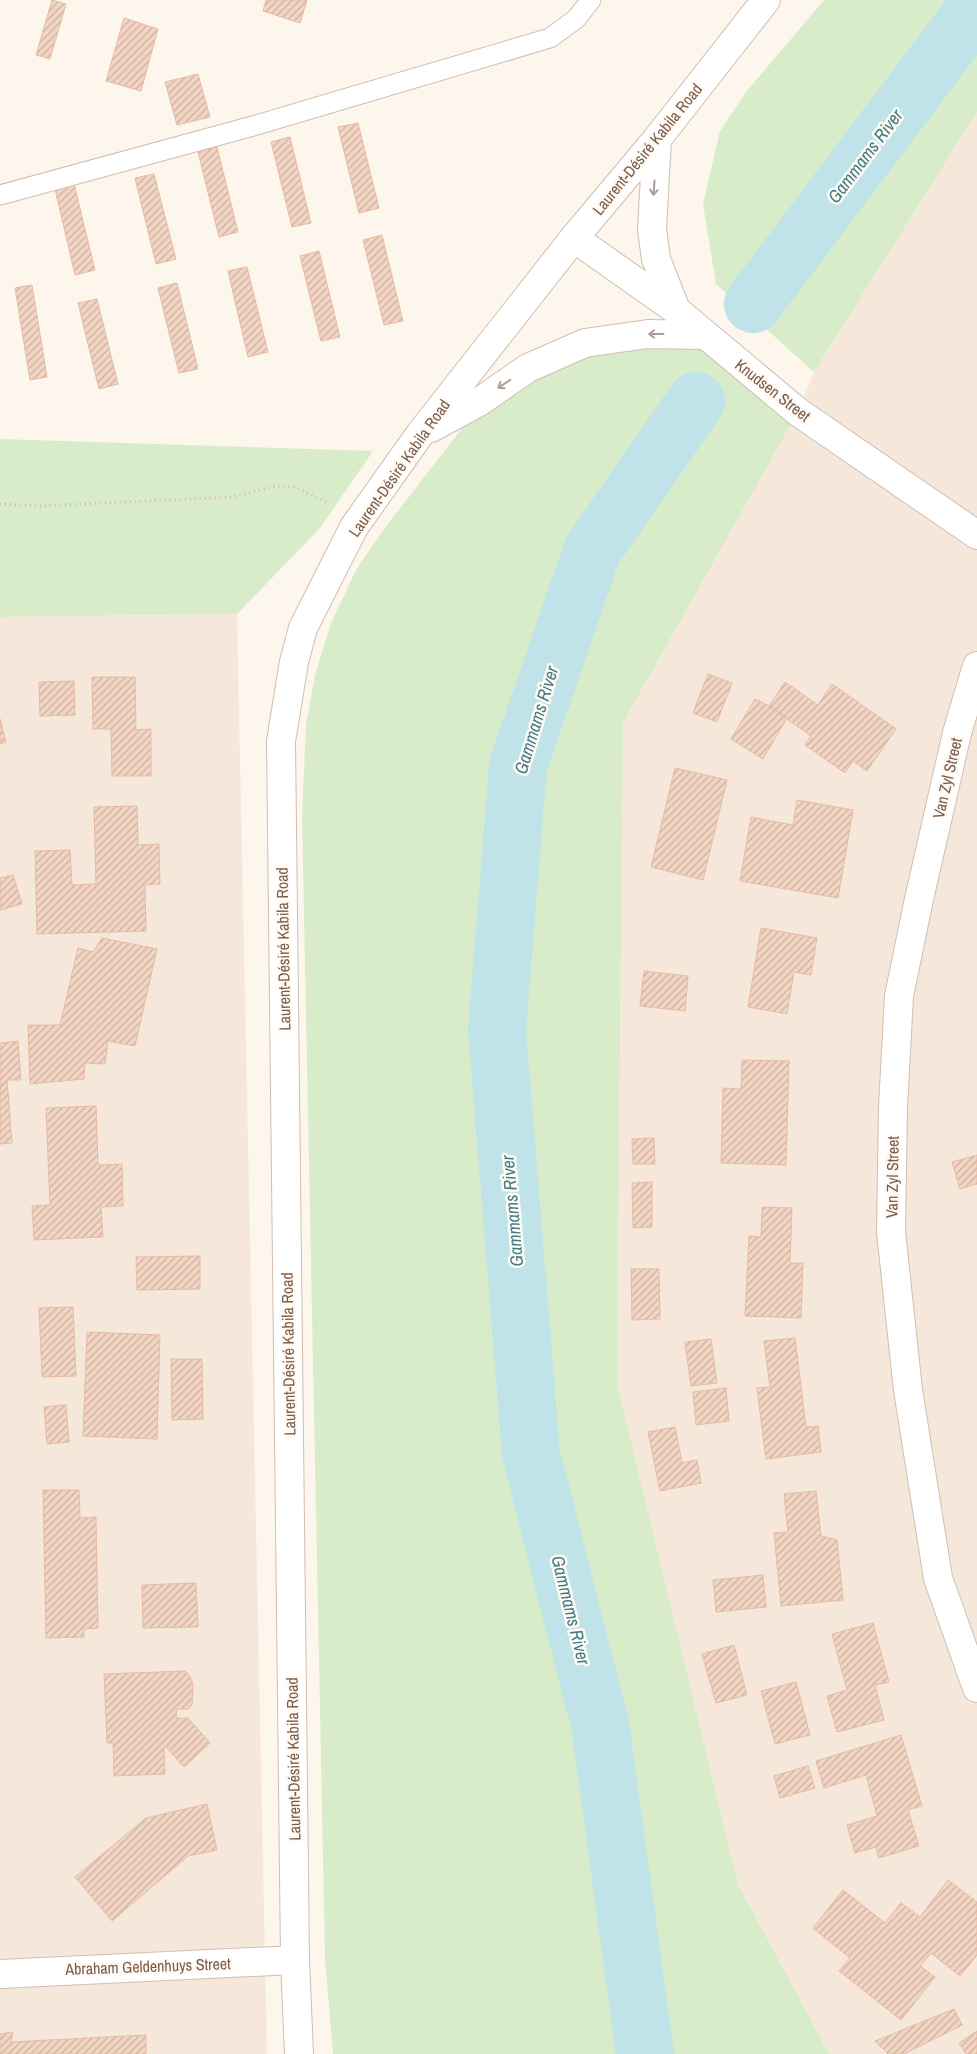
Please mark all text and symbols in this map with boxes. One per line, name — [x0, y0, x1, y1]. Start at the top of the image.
street label: Laurent-Désiré Kabila Road — [587, 79, 707, 219]
water label: Gammams River — [821, 103, 909, 208]
one-way arrow — [649, 179, 658, 195]
one-way arrow — [648, 329, 664, 339]
street label: Knudsen Street — [731, 353, 816, 427]
one-way arrow — [497, 379, 511, 389]
street label: Laurent-Désiré Kabila Road — [343, 395, 455, 541]
water label: Gammams River — [508, 662, 565, 777]
street label: Van Zyl Street — [927, 735, 967, 821]
street label: Laurent-Désiré Kabila Road — [271, 867, 295, 1031]
street label: Van Zyl Street — [880, 1135, 904, 1218]
water label: Gammams River — [495, 1153, 529, 1268]
street label: Laurent-Désiré Kabila Road — [276, 1272, 300, 1436]
water label: Gammams River — [545, 1553, 597, 1668]
street label: Laurent-Désiré Kabila Road — [281, 1677, 305, 1841]
street label: Abraham Geldenhuys Street — [64, 1952, 231, 1980]

